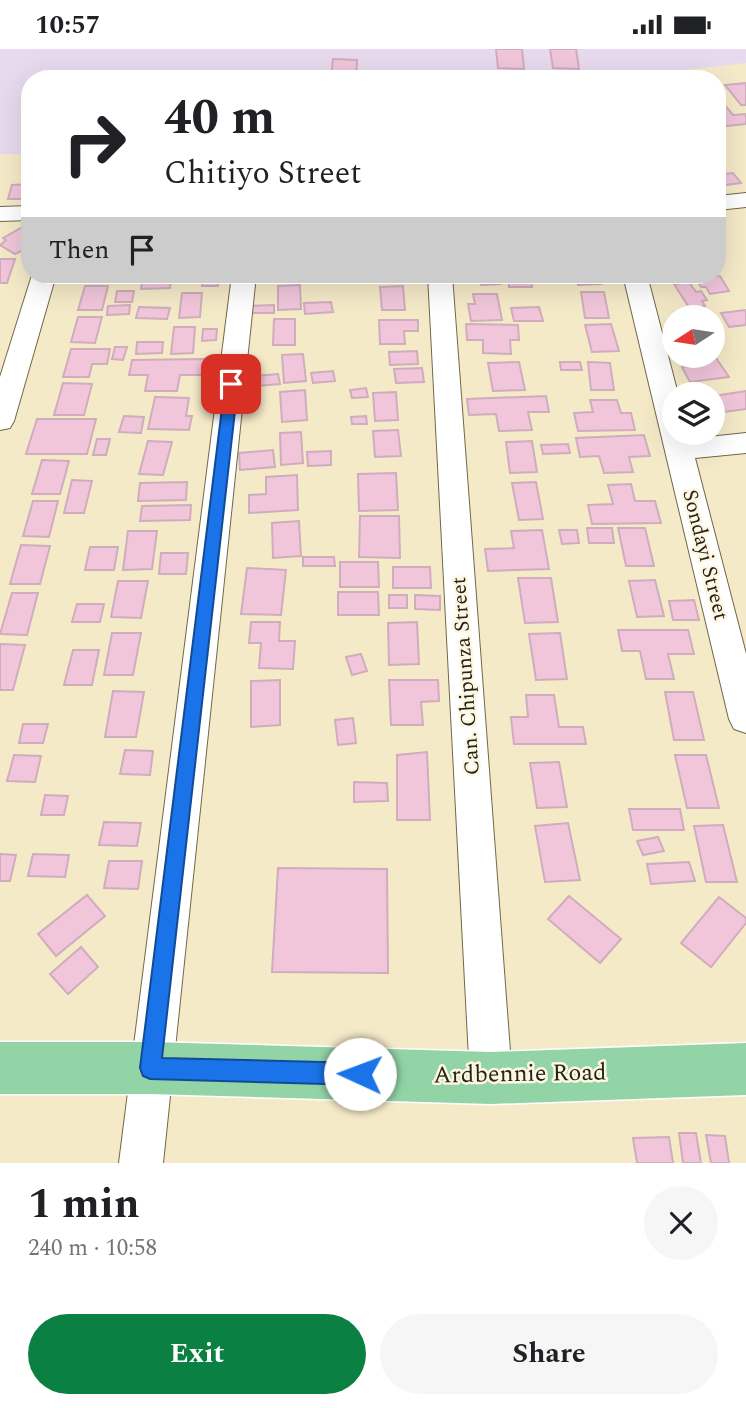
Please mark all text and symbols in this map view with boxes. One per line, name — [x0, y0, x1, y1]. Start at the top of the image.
text: 10:57 — [35, 5, 100, 45]
text: 40 m — [164, 81, 275, 156]
icon: right — [49, 98, 140, 189]
text: Chitiyo Street — [164, 149, 362, 198]
text: Then — [49, 230, 109, 270]
icon: arrive — [123, 231, 161, 269]
north arrow — [662, 305, 724, 367]
map controls — [662, 305, 725, 445]
pin — [201, 354, 261, 414]
icon: arrive — [212, 365, 250, 403]
button: layers — [662, 382, 725, 445]
street label: Sondayi Street — [673, 486, 737, 624]
street label: Can. Chipunza Street — [443, 576, 489, 776]
position arrow — [323, 1037, 397, 1111]
street label: Ardbennie Road — [433, 1054, 607, 1094]
text: 1 min — [28, 1173, 140, 1236]
button: close — [644, 1186, 718, 1260]
text: 240 m · 10:58 — [28, 1231, 157, 1266]
button: Exit — [28, 1314, 366, 1394]
button: Share — [380, 1314, 718, 1394]

